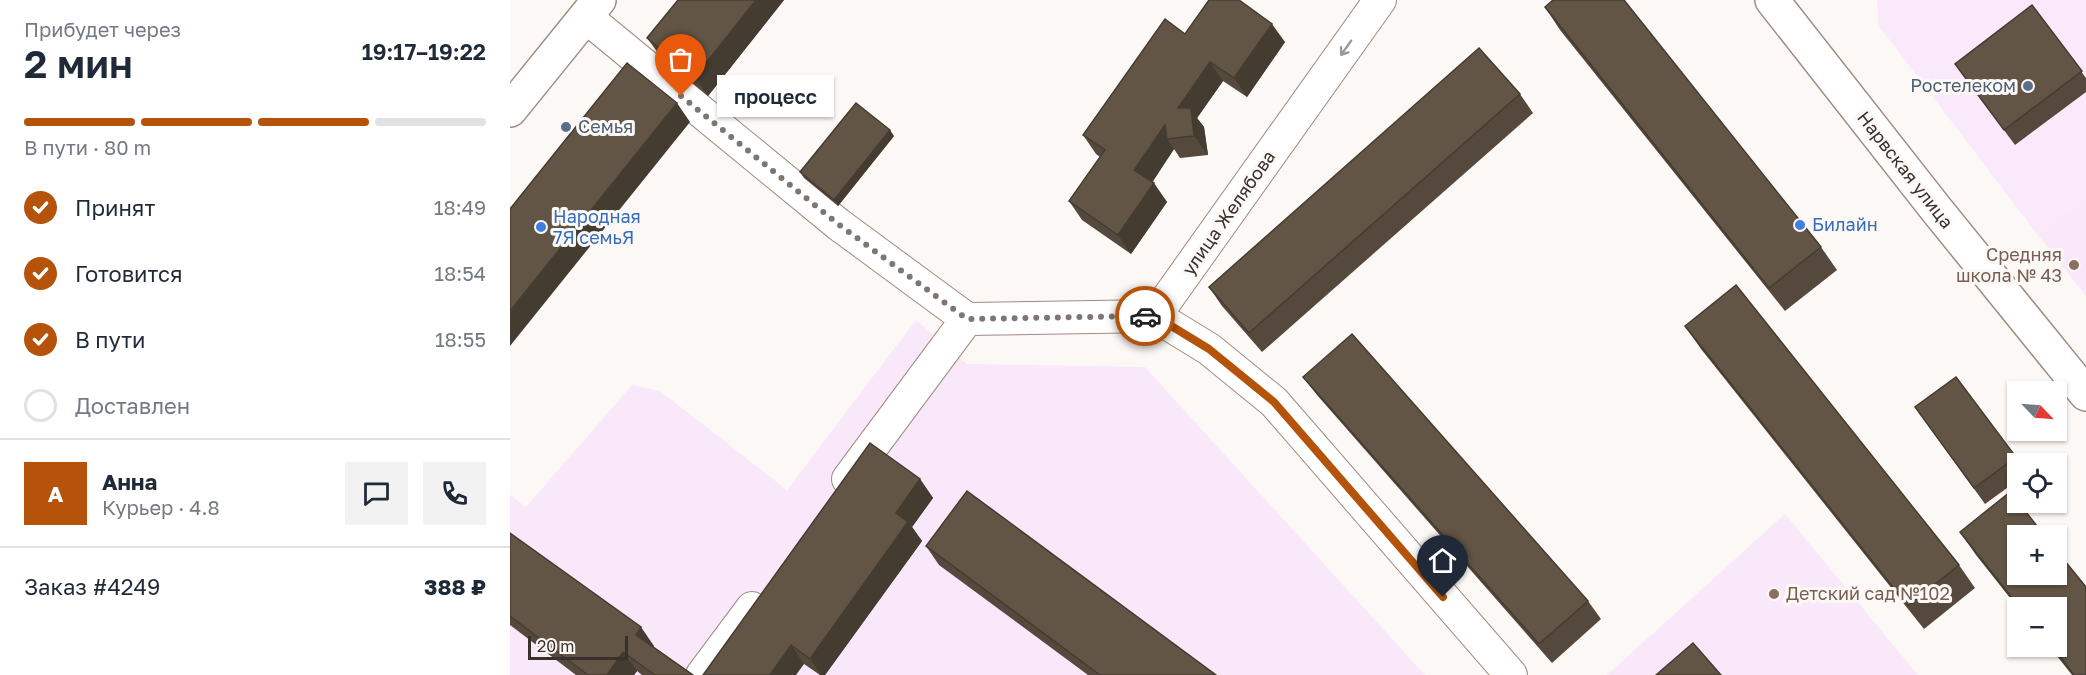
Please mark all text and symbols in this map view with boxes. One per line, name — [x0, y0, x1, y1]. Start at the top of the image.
text: Прибудет через — [24, 17, 181, 41]
pin — [655, 34, 706, 96]
text: 19:17–19:22 — [362, 38, 486, 65]
one-way arrow — [1340, 39, 1352, 55]
text: 2 мин — [24, 40, 133, 87]
icon: bag — [664, 43, 697, 76]
place label: Ростелеком — [1910, 74, 2016, 96]
callout: процесс — [717, 75, 834, 117]
marker: Ростелеком — [2021, 79, 2035, 93]
text: процесс — [734, 84, 817, 108]
street label: Нарвская улица — [1853, 106, 1958, 232]
place label: Семья — [578, 115, 633, 137]
marker: Семья — [559, 120, 573, 134]
text: В пути · 80 m — [24, 135, 151, 159]
street label: улица Желябова — [1177, 146, 1279, 279]
icon: check — [24, 191, 57, 224]
text: Принят — [75, 194, 155, 221]
text: 18:49 — [434, 195, 486, 219]
place label: Народная 7Я семьЯ — [553, 205, 641, 248]
place label: Билайн — [1812, 213, 1878, 235]
marker: Билайн — [1793, 218, 1807, 232]
marker: Народная 7Я семьЯ — [534, 220, 548, 234]
place label: Средняя школа № 43 — [1956, 243, 2062, 286]
icon: check — [24, 257, 57, 290]
marker: Средняя школа № 43 — [2067, 258, 2081, 272]
text: Готовится — [75, 260, 183, 287]
text: 18:54 — [434, 261, 486, 285]
courier — [1115, 286, 1175, 346]
icon: car — [1129, 300, 1162, 333]
icon: check — [24, 323, 57, 356]
text: В пути — [75, 326, 145, 353]
text: 18:55 — [435, 327, 486, 351]
north arrow — [2007, 381, 2067, 441]
map controls — [2007, 381, 2067, 657]
text: Доставлен — [75, 392, 190, 419]
button: locate — [2007, 453, 2067, 513]
button: chat — [345, 462, 408, 525]
button: phone — [423, 462, 486, 525]
text: Анна — [102, 468, 157, 495]
text: А — [48, 480, 63, 507]
text: Курьер · 4.8 — [102, 495, 220, 519]
button: + — [2007, 525, 2067, 585]
pin — [1417, 535, 1468, 597]
icon: home — [1426, 544, 1459, 577]
text: Заказ #4249 — [24, 573, 160, 600]
text: 388 ₽ — [424, 573, 486, 600]
place label: Детский сад №102 — [1786, 582, 1950, 604]
marker: Детский сад №102 — [1767, 587, 1781, 601]
button: − — [2007, 597, 2067, 657]
scale bar — [528, 633, 628, 660]
text: 20 m — [537, 636, 574, 656]

